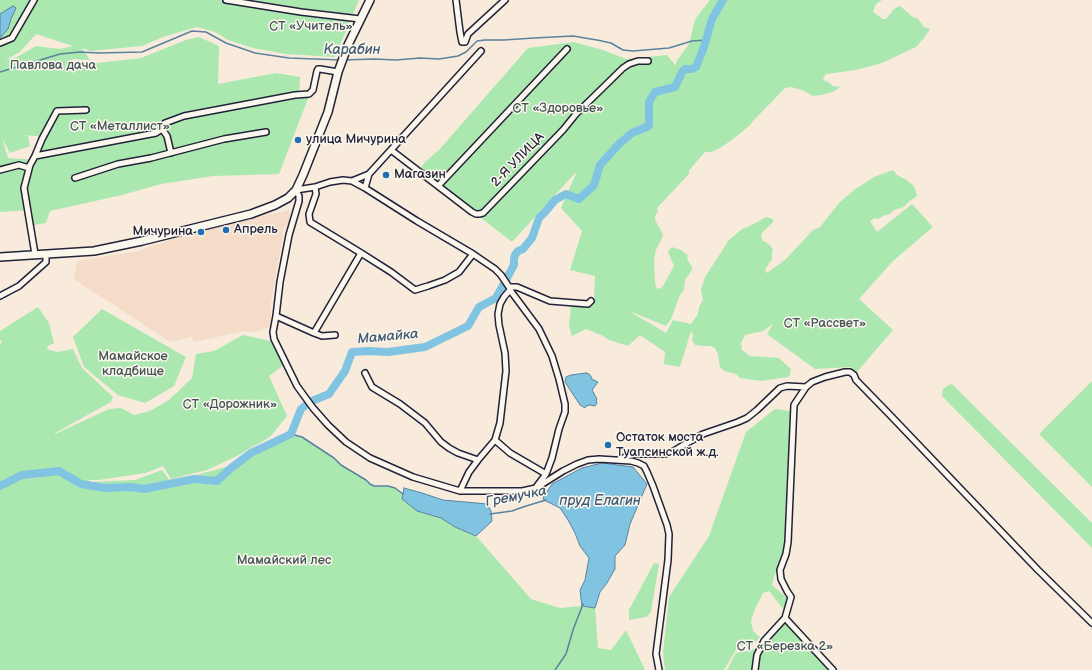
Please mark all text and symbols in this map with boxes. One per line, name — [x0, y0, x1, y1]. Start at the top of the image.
park label: СТ «Учитель» — [269, 19, 353, 35]
water label: Карабин — [324, 42, 380, 58]
park label: Павлова дача — [10, 58, 96, 74]
park label: СТ «Здоровье» — [513, 101, 603, 117]
park label: СТ «Металлист» — [70, 119, 170, 135]
street label: 2-Я УЛИЦА — [488, 130, 548, 190]
place label: улица Мичурина — [306, 132, 406, 148]
marker: улица Мичурина — [293, 135, 303, 145]
place label: Магазин — [394, 167, 446, 183]
marker: Магазин — [381, 170, 391, 180]
place label: Апрель — [234, 222, 278, 238]
place label: Мичурина — [133, 224, 193, 240]
marker: Апрель — [221, 225, 231, 235]
marker: Мичурина — [196, 227, 206, 237]
park label: СТ «Рассвет» — [784, 316, 866, 332]
water label: Мамайка — [357, 326, 419, 348]
park label: Мамайское кладбище — [98, 349, 168, 380]
park label: СТ «Дорожник» — [183, 397, 277, 413]
place label: Остаток моста Туапсинской ж.д. — [616, 430, 719, 461]
marker: Остаток моста Туапсинской ж.д. — [603, 440, 613, 450]
water label: Гремучка — [484, 483, 548, 511]
water label: пруд Елагин — [559, 493, 641, 509]
park label: Мамайский лес — [237, 553, 331, 569]
park label: СТ «Березка 2» — [737, 639, 833, 655]

